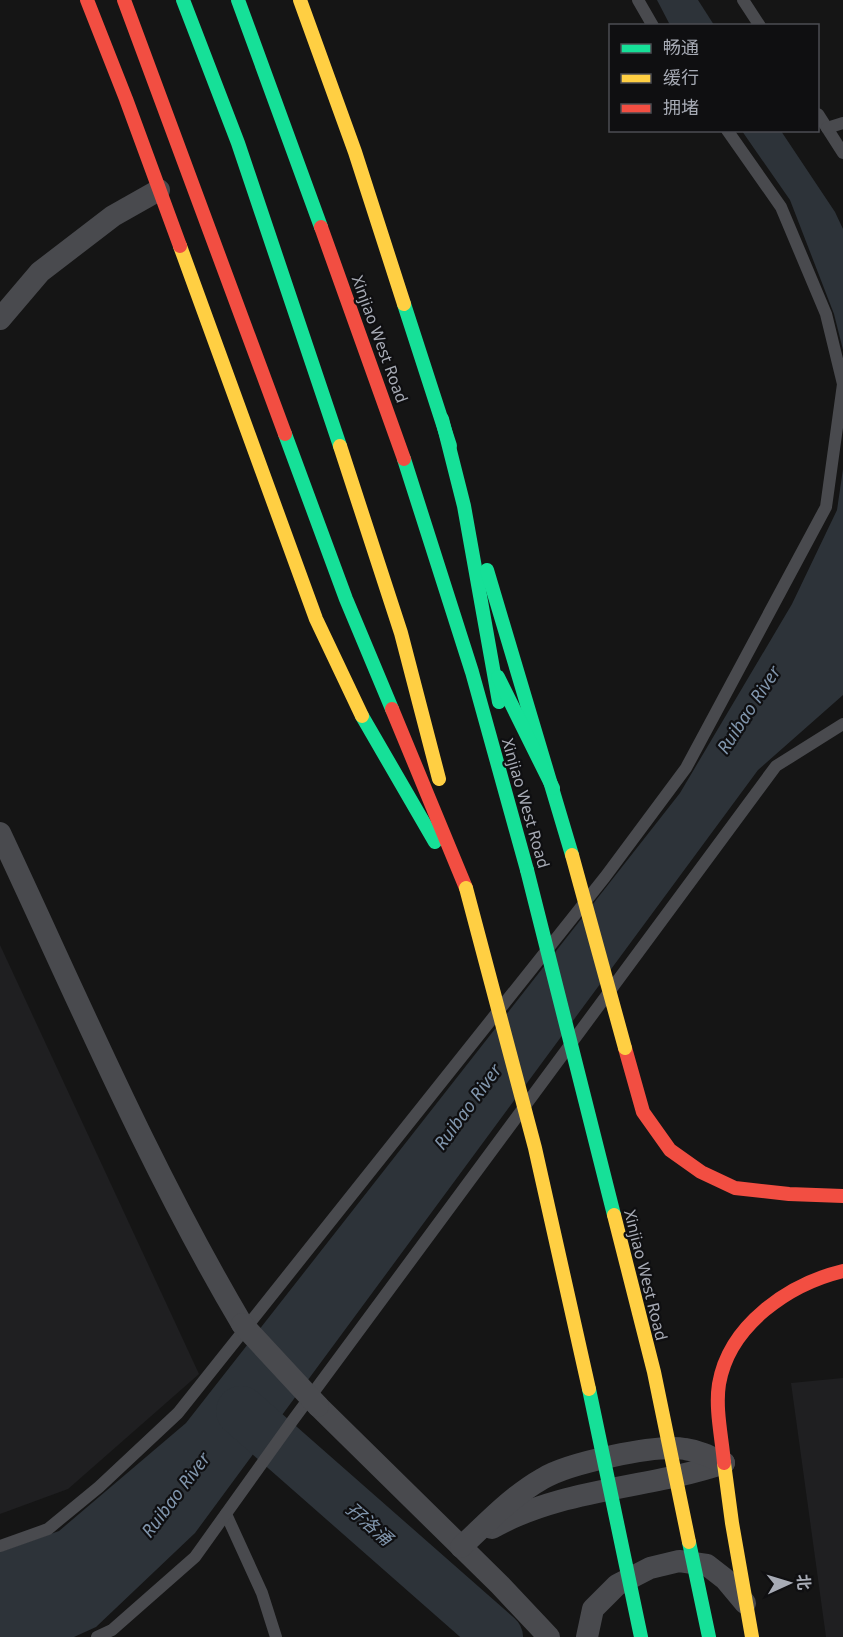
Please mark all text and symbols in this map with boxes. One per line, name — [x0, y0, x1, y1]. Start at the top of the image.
legend — [609, 24, 819, 132]
text: 畅通 — [663, 35, 699, 59]
text: 缓行 — [663, 65, 699, 89]
text: 拥堵 — [663, 95, 699, 119]
street label: Xinjiao West Road — [347, 272, 413, 406]
water label: Ruibao River — [711, 660, 786, 758]
street label: Xinjiao West Road — [497, 736, 555, 870]
water label: Ruibao River — [428, 1058, 507, 1154]
street label: Xinjiao West Road — [619, 1207, 673, 1343]
water label: Ruibao River — [135, 1446, 215, 1542]
water label: 孖洛涌 — [341, 1496, 399, 1551]
north arrow — [759, 1553, 819, 1613]
text: 北 — [792, 1573, 815, 1591]

